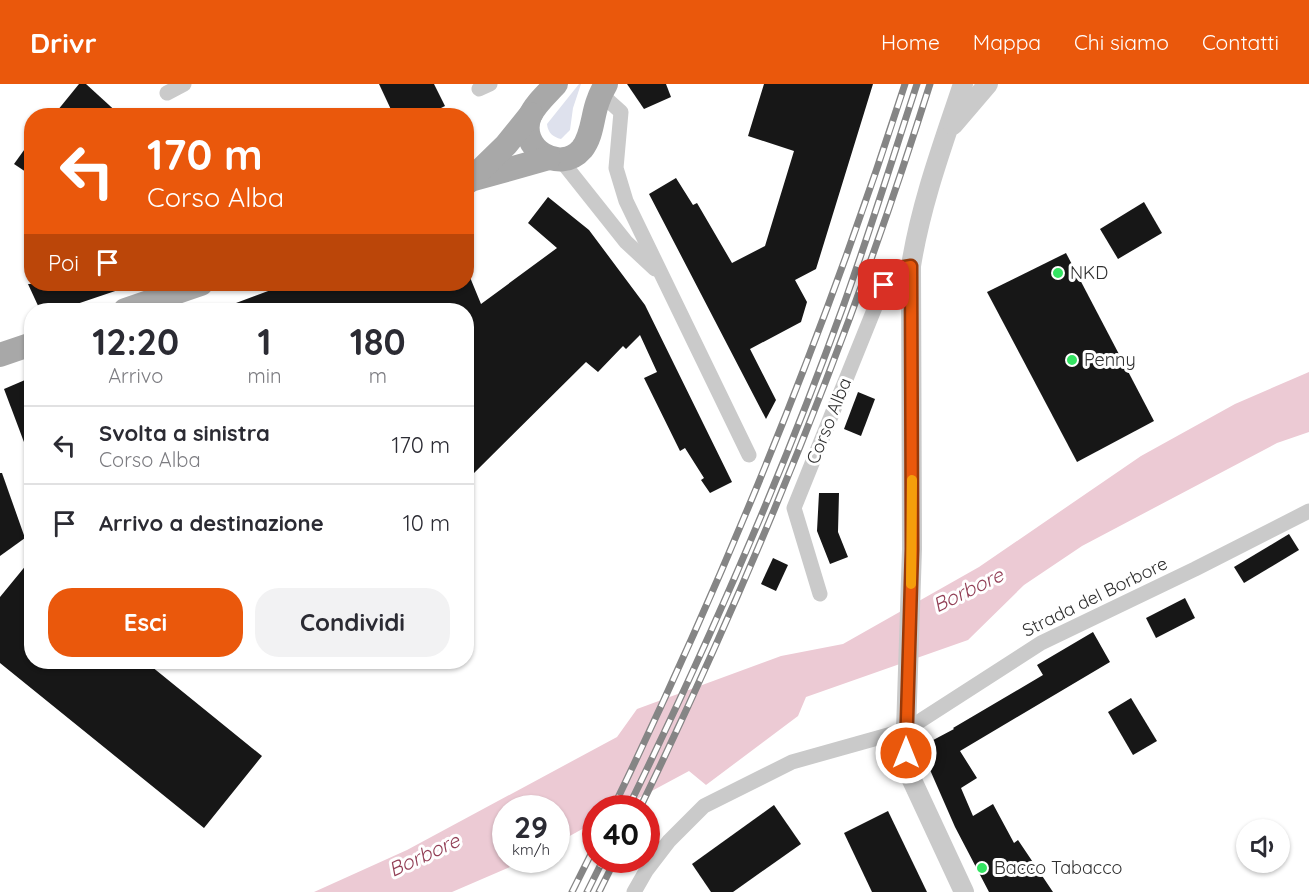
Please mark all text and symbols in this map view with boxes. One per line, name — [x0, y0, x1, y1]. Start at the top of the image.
text: Drivr — [30, 25, 97, 60]
text: Home — [881, 29, 940, 55]
text: Mappa — [973, 29, 1041, 55]
text: Chi siamo — [1074, 29, 1169, 55]
text: Contatti — [1202, 29, 1279, 55]
text: 170 m — [147, 128, 263, 181]
icon: left — [48, 132, 126, 210]
text: Corso Alba — [147, 180, 284, 214]
icon: arrive — [91, 246, 124, 279]
text: Poi — [48, 249, 79, 277]
pin — [858, 259, 909, 310]
place label: NKD — [1070, 261, 1108, 284]
marker: NKD — [1051, 266, 1065, 280]
icon: arrive — [867, 268, 900, 301]
text: 12:20 — [92, 319, 179, 364]
text: 1 — [258, 319, 272, 364]
text: 180 — [350, 319, 406, 364]
place label: Penny — [1084, 348, 1136, 371]
marker: Penny — [1065, 353, 1079, 367]
text: Arrivo — [108, 363, 163, 388]
text: min — [247, 363, 282, 388]
text: m — [369, 363, 387, 388]
street label: Corso Alba — [801, 374, 856, 467]
text: Svolta a sinistra — [99, 419, 270, 447]
icon: left — [48, 429, 81, 462]
text: 170 m — [391, 431, 450, 459]
text: Corso Alba — [99, 447, 201, 472]
icon: arrive — [48, 507, 81, 540]
text: Arrivo a destinazione — [99, 509, 324, 537]
text: 10 m — [403, 509, 450, 537]
street label: Strada del Borbore — [1018, 551, 1171, 642]
water label: Borbore — [928, 561, 1008, 617]
button: Esci — [48, 588, 243, 657]
button: Condividi — [255, 588, 450, 657]
position arrow — [874, 721, 938, 785]
speed limit sign: 40 — [582, 795, 660, 873]
text: 29 — [514, 808, 548, 846]
map controls — [1236, 819, 1290, 873]
button: sound — [1236, 819, 1290, 873]
water label: Borbore — [384, 827, 464, 882]
text: km/h — [512, 840, 550, 859]
place label: Bacco Tabacco — [994, 856, 1122, 879]
marker: Bacco Tabacco — [975, 861, 989, 875]

